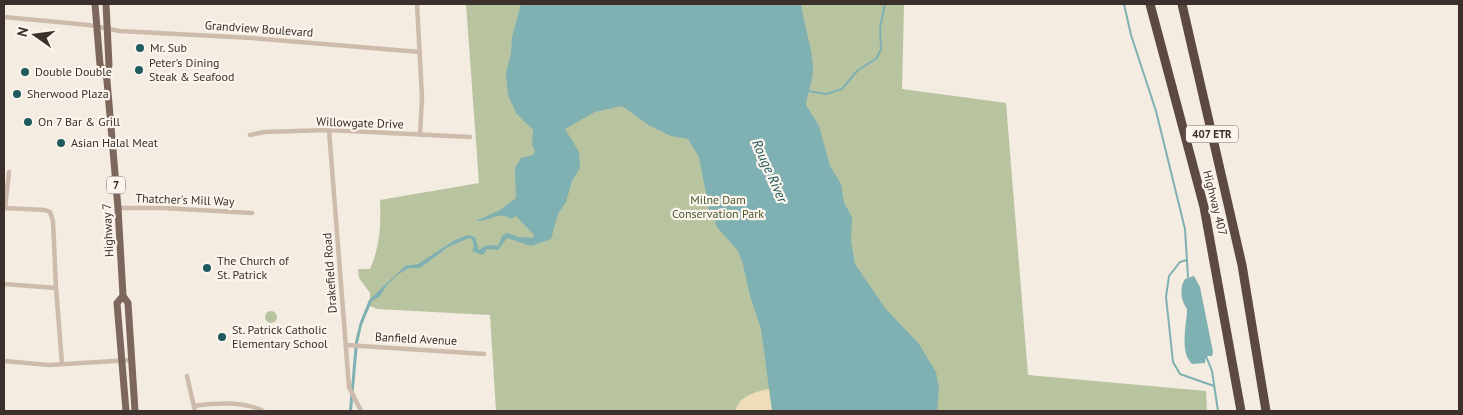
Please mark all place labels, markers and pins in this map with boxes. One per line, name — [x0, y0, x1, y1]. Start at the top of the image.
place label: Mr. Sub — [150, 40, 187, 55]
marker: Mr. Sub — [134, 42, 146, 54]
place label: Peter's Dining Steak & Seafood — [149, 55, 234, 84]
place label: Double Double — [35, 64, 112, 79]
marker: Peter's Dining Steak & Seafood — [133, 64, 145, 76]
marker: Double Double — [19, 66, 31, 78]
place label: Sherwood Plaza — [27, 86, 109, 101]
marker: Sherwood Plaza — [11, 88, 23, 100]
place label: On 7 Bar & Grill — [38, 114, 120, 129]
marker: On 7 Bar & Grill — [22, 116, 34, 128]
place label: Asian Halal Meat — [71, 135, 158, 150]
marker: Asian Halal Meat — [55, 137, 67, 149]
place label: The Church of St. Patrick — [217, 253, 290, 282]
marker: The Church of St. Patrick — [201, 262, 213, 274]
place label: St. Patrick Catholic Elementary School — [232, 322, 328, 351]
marker: St. Patrick Catholic Elementary School — [216, 331, 228, 343]

